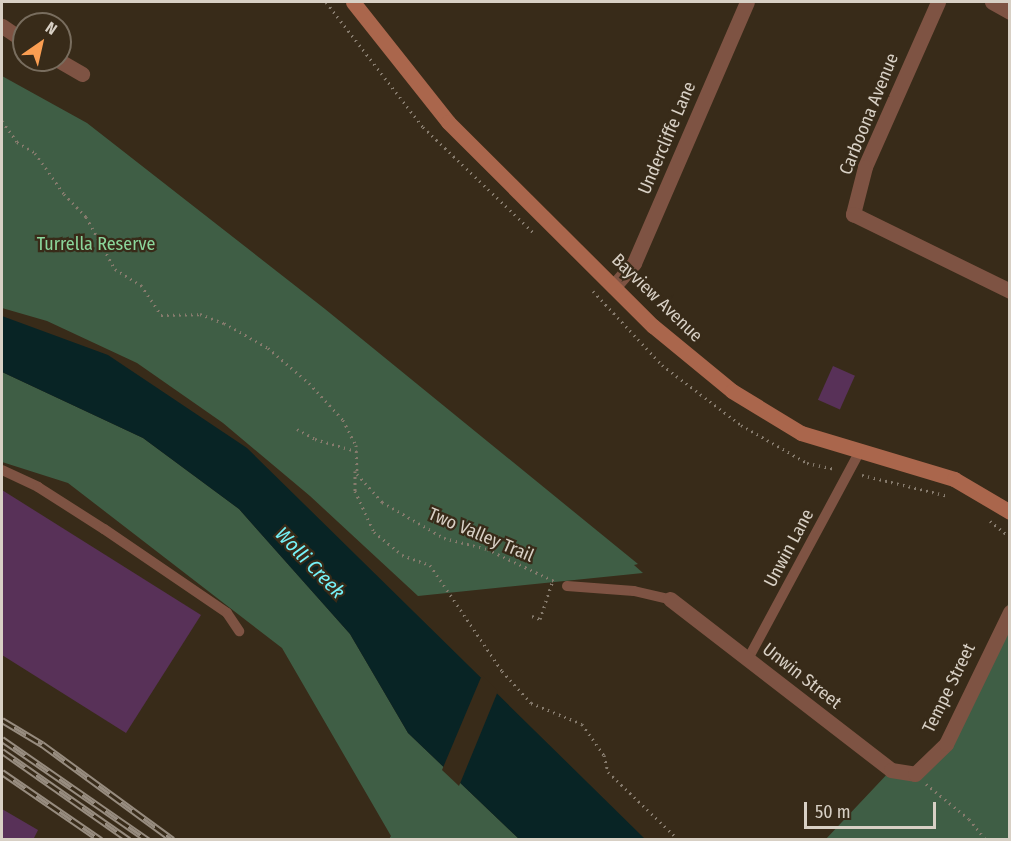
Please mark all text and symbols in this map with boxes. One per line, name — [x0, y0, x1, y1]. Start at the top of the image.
north arrow — [12, 12, 72, 72]
text: N — [42, 18, 61, 39]
street label: Carboona Avenue — [835, 50, 903, 178]
street label: Undercliffe Lane — [634, 78, 700, 198]
park label: Turrella Reserve — [37, 233, 155, 255]
street label: Bayview Avenue — [607, 249, 707, 347]
street label: Two Valley Trail — [425, 503, 537, 567]
street label: Unwin Lane — [759, 505, 819, 591]
water label: Wolli Creek — [270, 522, 350, 604]
street label: Unwin Street — [758, 638, 846, 714]
street label: Tempe Street — [918, 640, 980, 736]
scale bar — [807, 790, 939, 828]
text: 50 m — [815, 801, 851, 823]

